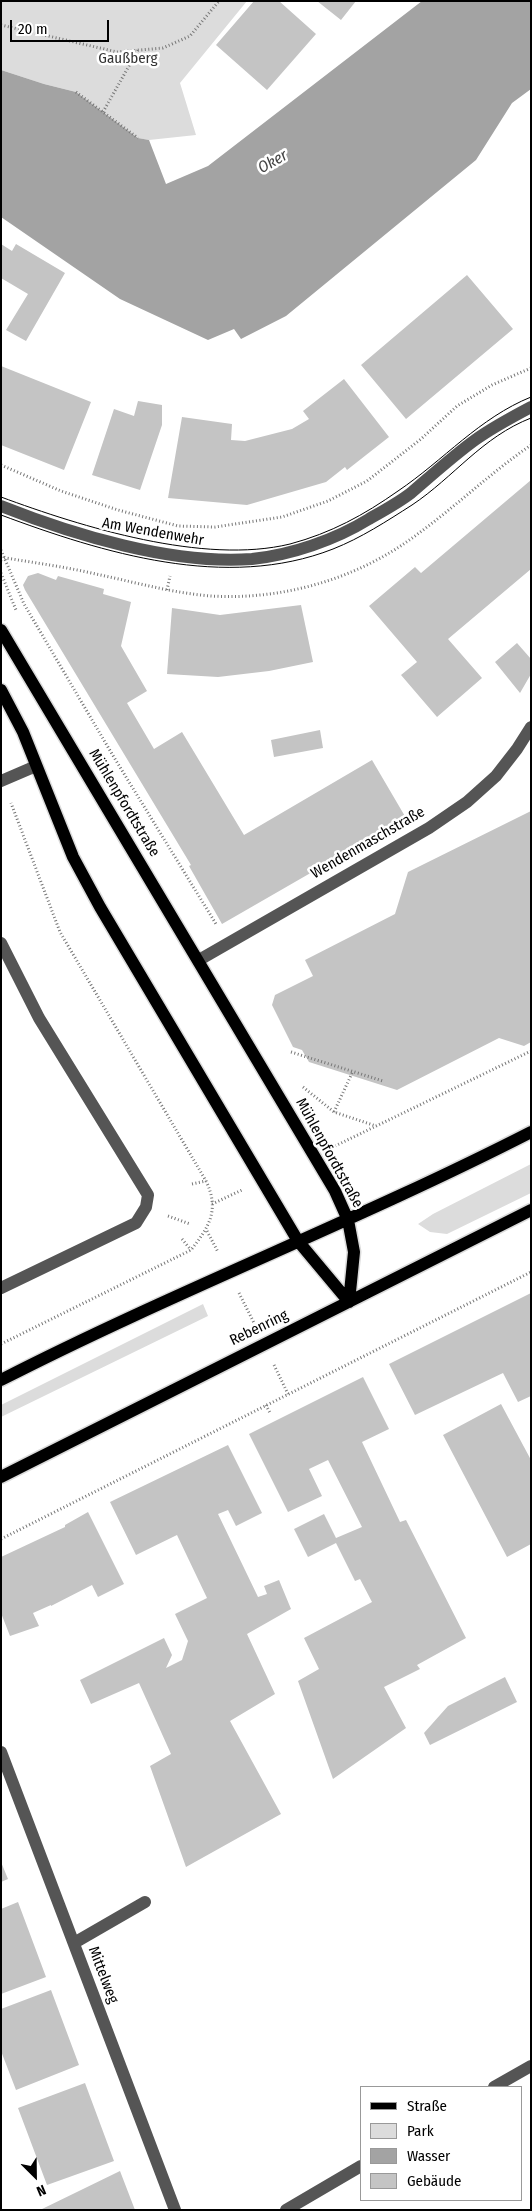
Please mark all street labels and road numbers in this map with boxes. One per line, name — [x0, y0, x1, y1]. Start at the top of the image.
street label: Am Wendenwehr — [101, 514, 205, 550]
street label: Mühlenpfordtstraße — [85, 746, 163, 860]
street label: Wendenmaschstraße — [308, 803, 428, 883]
street label: Mühlenpfordtstraße — [291, 1095, 367, 1211]
street label: Rebenring — [227, 1306, 291, 1350]
street label: Mittelweg — [84, 1944, 122, 2006]

